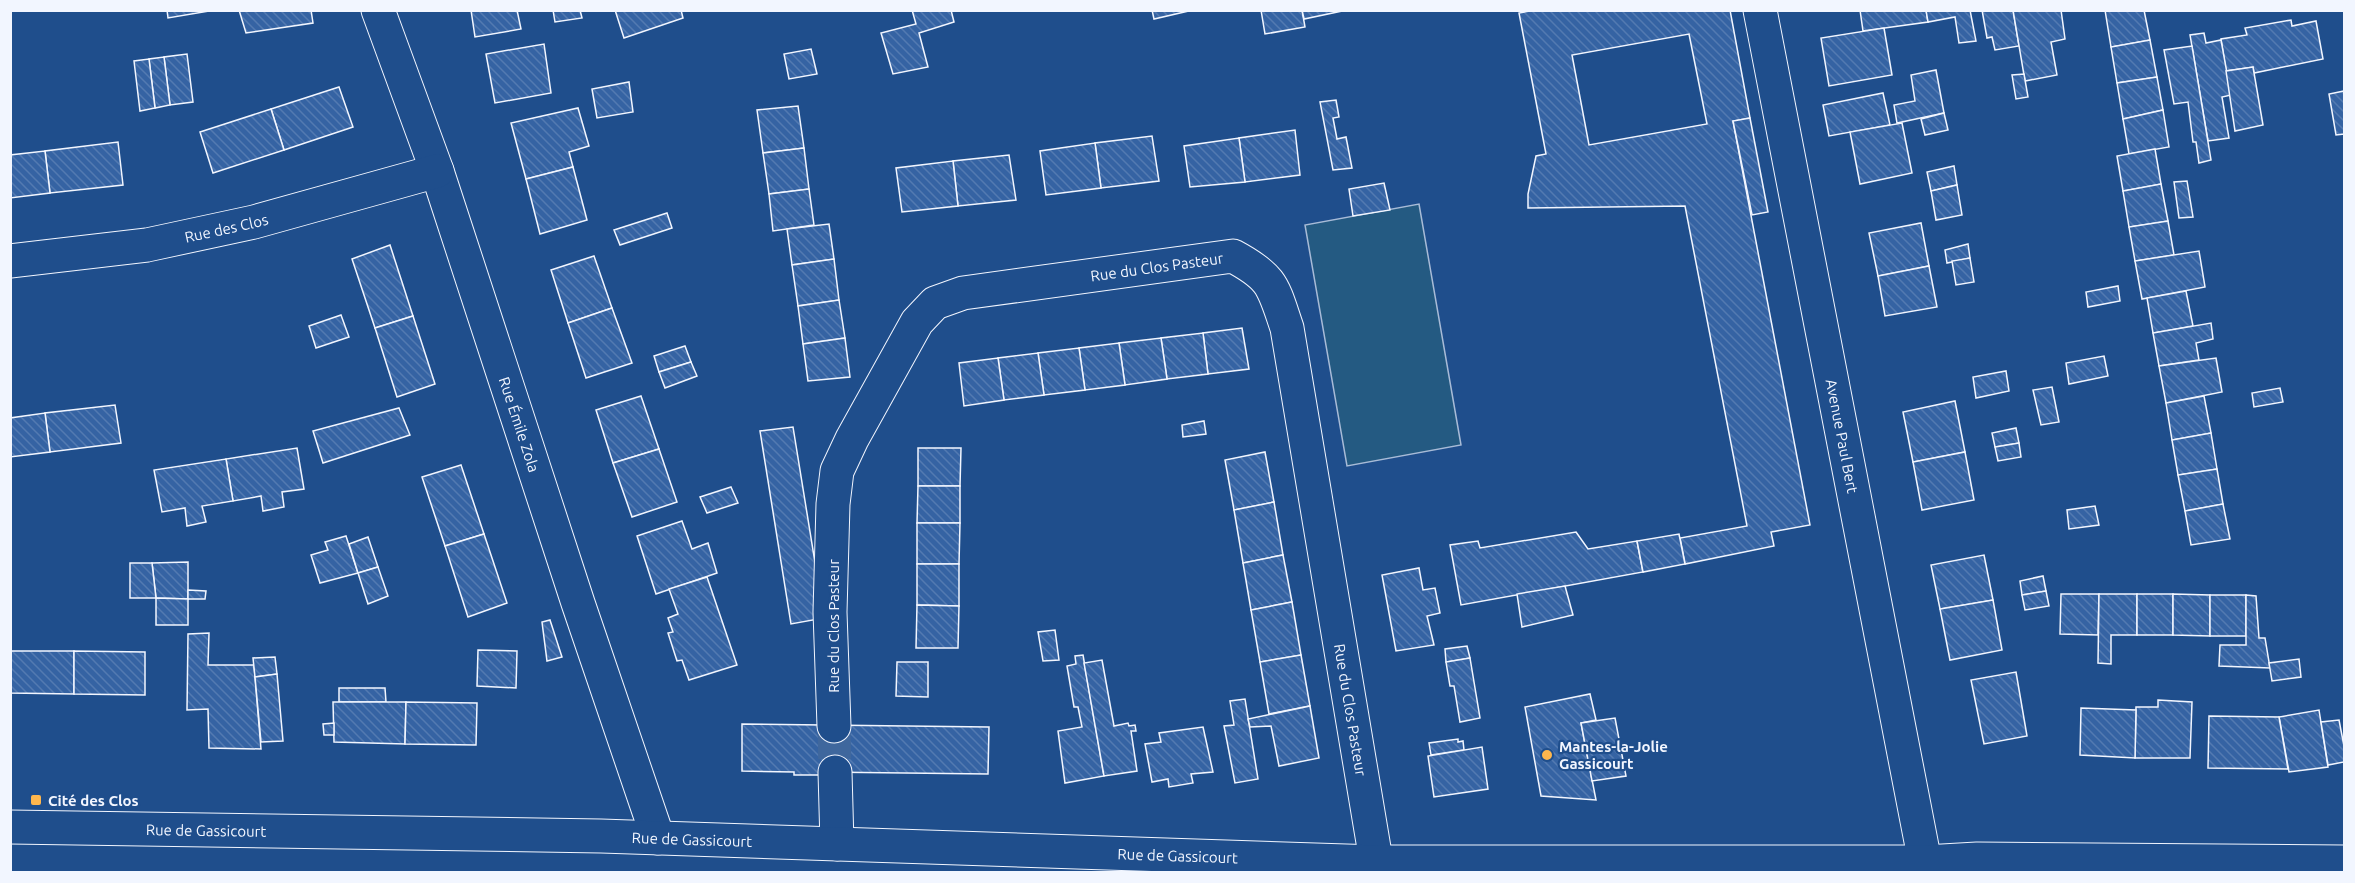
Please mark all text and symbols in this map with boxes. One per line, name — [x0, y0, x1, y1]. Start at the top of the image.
street label: Rue des Clos — [183, 210, 270, 245]
street label: Rue du Clos Pasteur — [1089, 249, 1225, 284]
street label: Rue Émile Zola — [496, 375, 543, 474]
street label: Avenue Paul Bert — [1823, 378, 1862, 495]
street label: Rue du Clos Pasteur — [825, 559, 842, 693]
street label: Rue du Clos Pasteur — [1331, 642, 1370, 778]
place label: Mantes-la-Jolie Gassicourt — [1559, 738, 1668, 772]
marker: Mantes-la-Jolie Gassicourt — [1540, 748, 1554, 762]
place label: Cité des Clos — [48, 792, 139, 809]
marker: Cité des Clos — [29, 793, 43, 807]
street label: Rue de Gassicourt — [146, 821, 266, 839]
street label: Rue de Gassicourt — [631, 829, 752, 850]
street label: Rue de Gassicourt — [1117, 845, 1238, 866]

